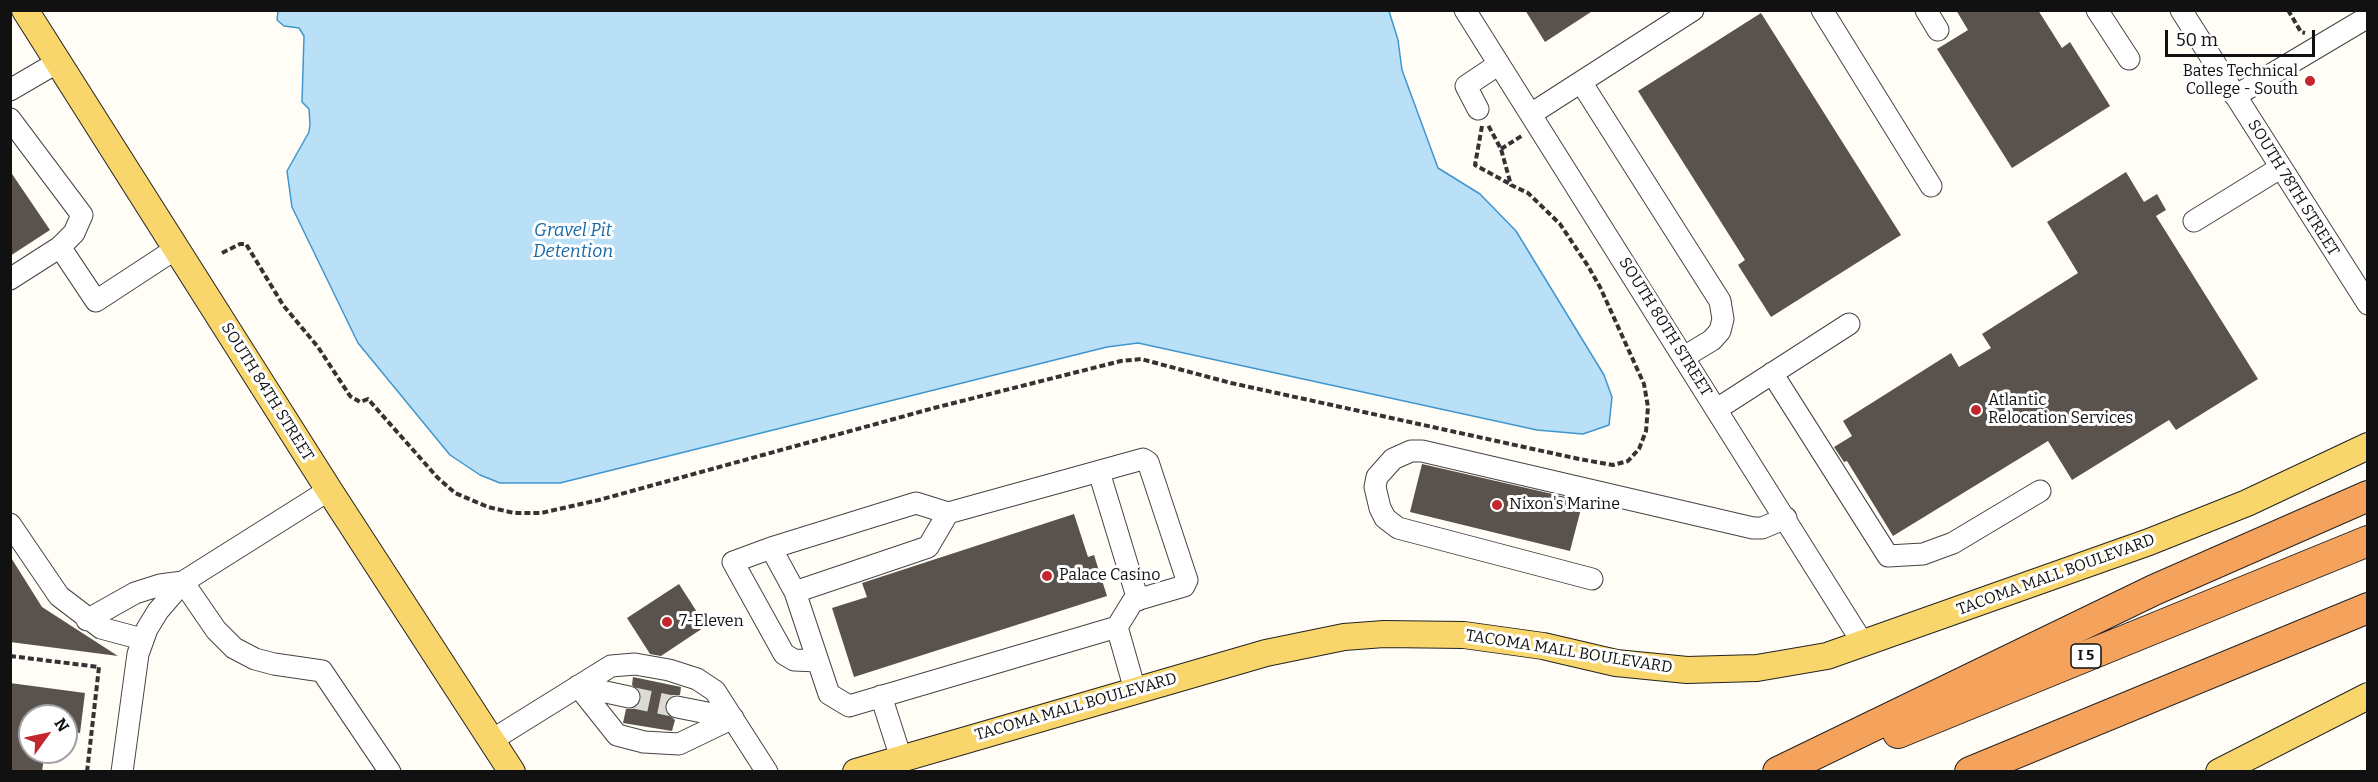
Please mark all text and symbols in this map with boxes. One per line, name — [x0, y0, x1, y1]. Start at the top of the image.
scale bar — [2168, 18, 2318, 56]
text: 50 m — [2176, 29, 2218, 51]
place label: Bates Technical College - South — [2183, 62, 2298, 100]
marker: Bates Technical College - South — [2303, 74, 2317, 88]
street label: SOUTH 78TH STREET — [2243, 116, 2343, 260]
water label: Gravel Pit Detention — [533, 220, 613, 262]
street label: SOUTH 80TH STREET — [1614, 254, 1716, 400]
street label: SOUTH 84TH STREET — [217, 319, 317, 465]
place label: Atlantic Relocation Services — [1988, 391, 2133, 429]
marker: Atlantic Relocation Services — [1969, 403, 1983, 417]
place label: Nixon's Marine — [1509, 495, 1620, 515]
marker: Nixon's Marine — [1490, 498, 1504, 512]
street label: TACOMA MALL BOULEVARD — [1954, 530, 2158, 620]
place label: Palace Casino — [1059, 566, 1160, 586]
marker: Palace Casino — [1040, 569, 1054, 583]
place label: 7-Eleven — [679, 612, 744, 632]
marker: 7-Eleven — [660, 615, 674, 629]
street label: TACOMA MALL BOULEVARD — [1464, 626, 1674, 678]
road number: I 5 — [2071, 644, 2101, 668]
street label: TACOMA MALL BOULEVARD — [973, 669, 1179, 745]
north arrow — [18, 704, 78, 764]
text: N — [51, 715, 73, 735]

